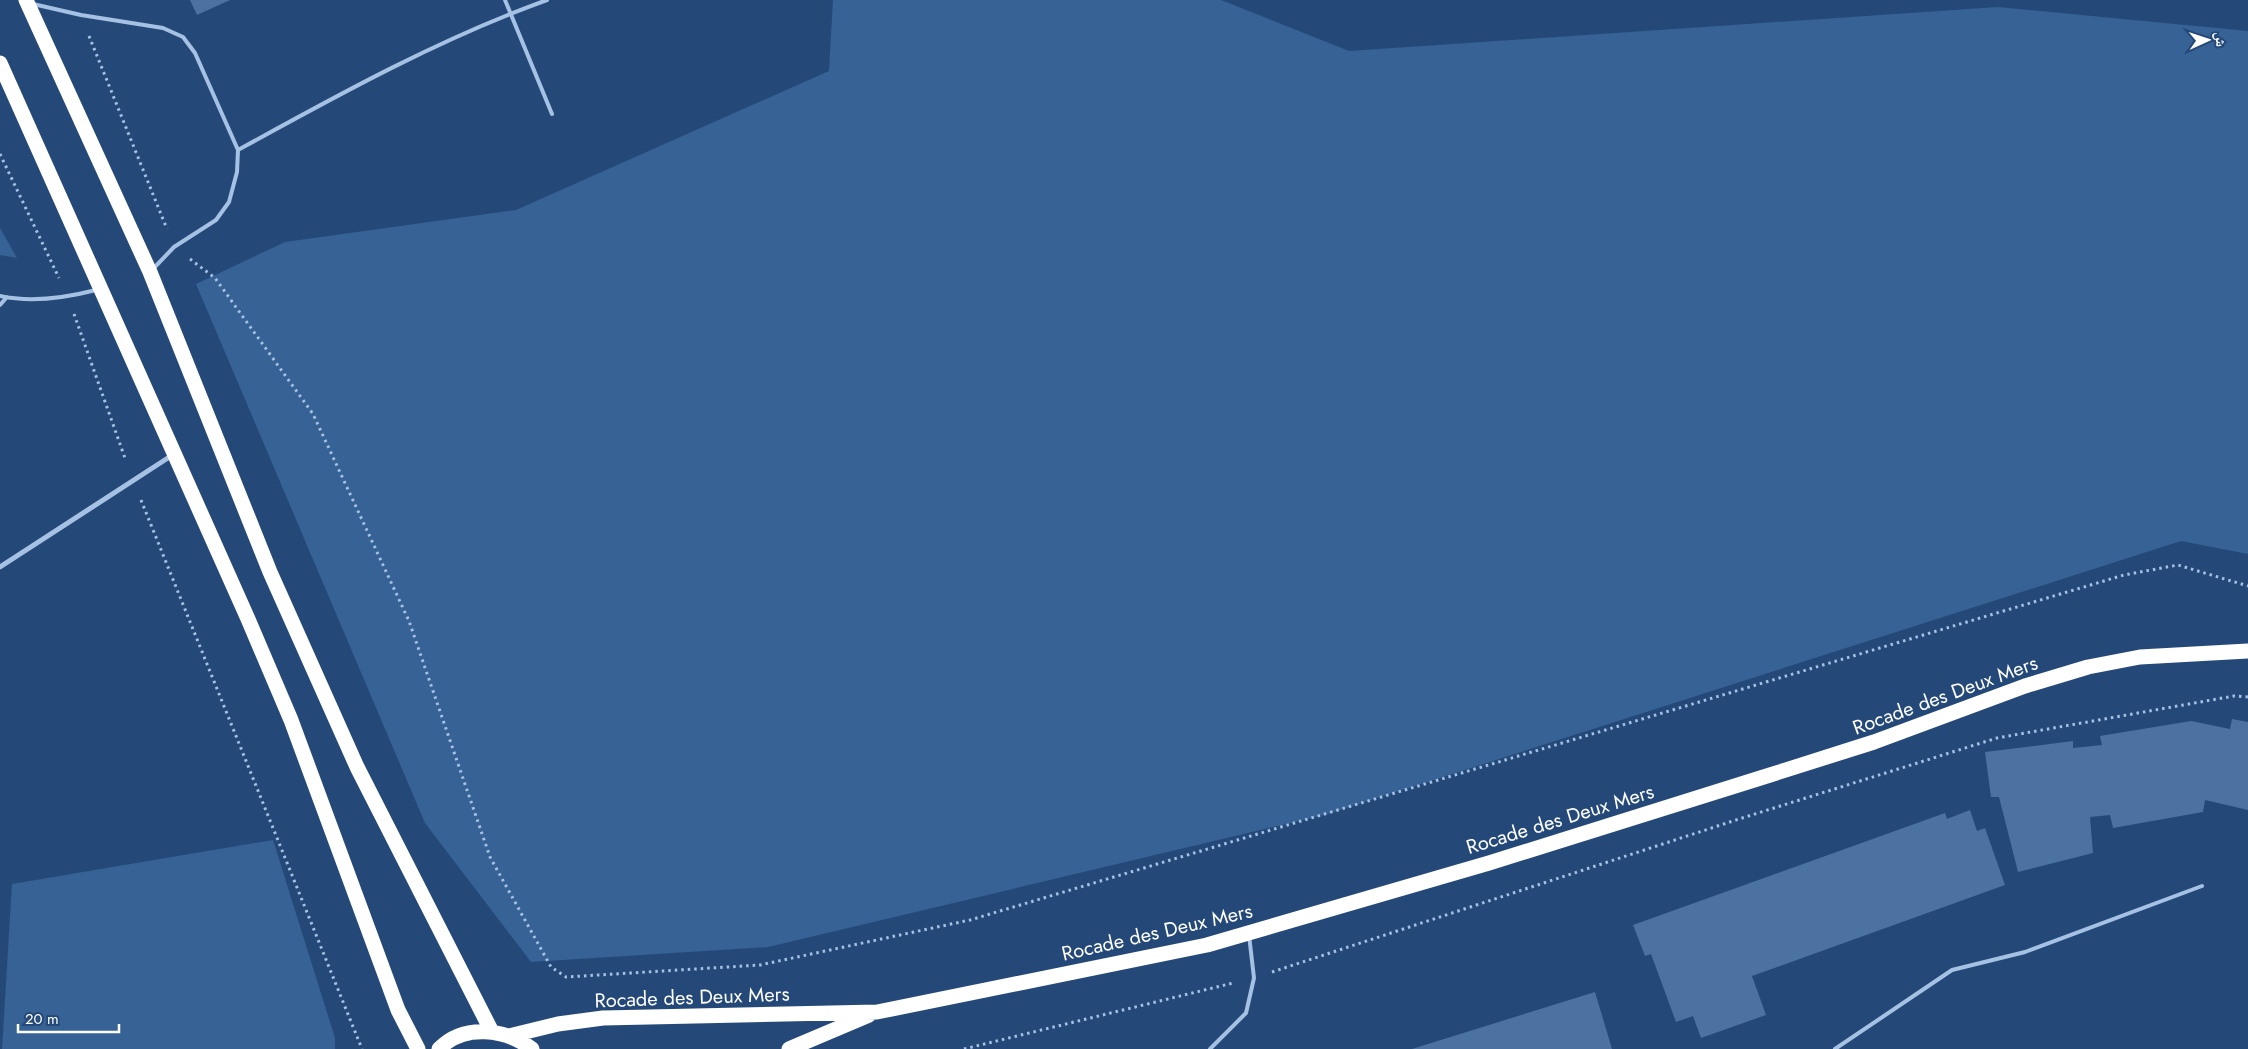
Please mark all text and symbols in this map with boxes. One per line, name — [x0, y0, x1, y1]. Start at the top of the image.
north arrow — [2183, 15, 2233, 65]
text: ش — [2211, 31, 2231, 47]
street label: Rocade des Deux Mers — [1849, 649, 2042, 742]
street label: Rocade des Deux Mers — [1463, 777, 1658, 862]
street label: Rocade des Deux Mers — [1059, 896, 1255, 969]
street label: Rocade des Deux Mers — [594, 980, 790, 1015]
scale bar — [18, 1002, 119, 1034]
text: 20 m — [25, 1008, 59, 1030]

